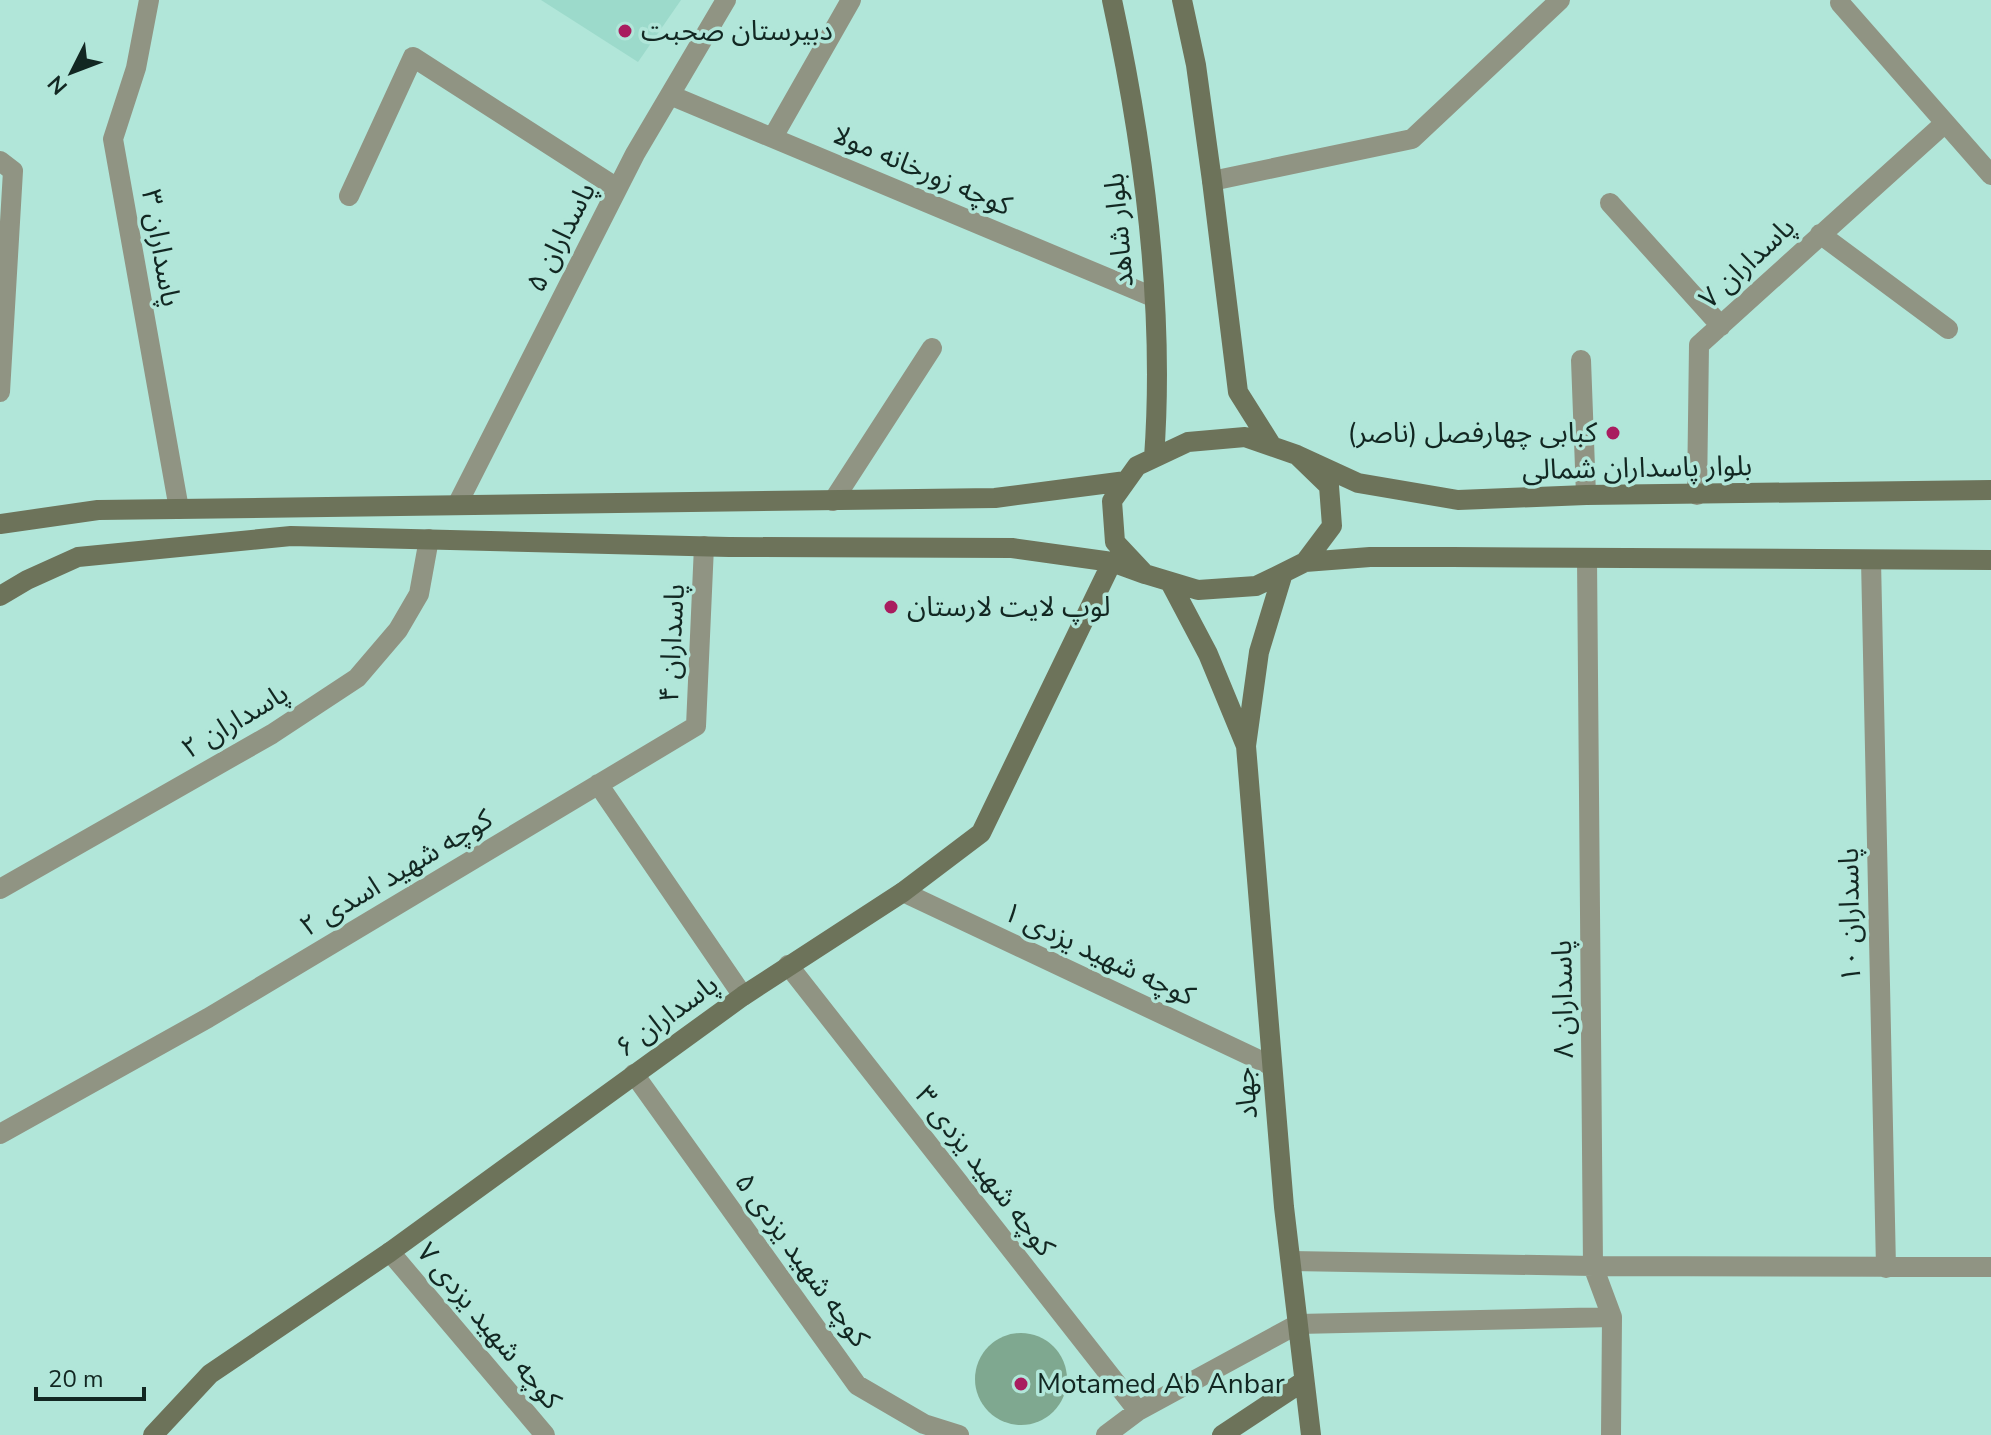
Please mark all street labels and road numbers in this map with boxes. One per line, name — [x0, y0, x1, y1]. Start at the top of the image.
street label: کوچه زورخانه مولا — [827, 115, 1018, 225]
street label: بلوار شاهد — [1095, 171, 1143, 289]
street label: پاسداران ۵ — [517, 175, 605, 299]
street label: پاسداران ۳ — [132, 186, 190, 310]
street label: پاسداران ۷ — [1691, 209, 1803, 317]
street label: بلوار پاسداران شمالی — [1522, 447, 1752, 489]
street label: پاسداران ۴ — [650, 583, 694, 703]
street label: پاسداران ۲ — [174, 674, 296, 768]
street label: کوچه شهید اسدی ۲ — [292, 800, 500, 946]
street label: پاسداران ۱۰ — [1830, 847, 1870, 983]
street label: کوچه شهید یزدی ۱ — [997, 893, 1201, 1015]
street label: پاسداران ۸ — [1543, 939, 1583, 1059]
street label: پاسداران ۶ — [608, 966, 726, 1066]
street label: جهاد — [1225, 1065, 1267, 1121]
street label: کوچه شهید یزدی ۳ — [906, 1078, 1064, 1265]
street label: کوچه شهید یزدی ۵ — [726, 1165, 879, 1355]
street label: کوچه شهید یزدی ۷ — [408, 1234, 570, 1418]

